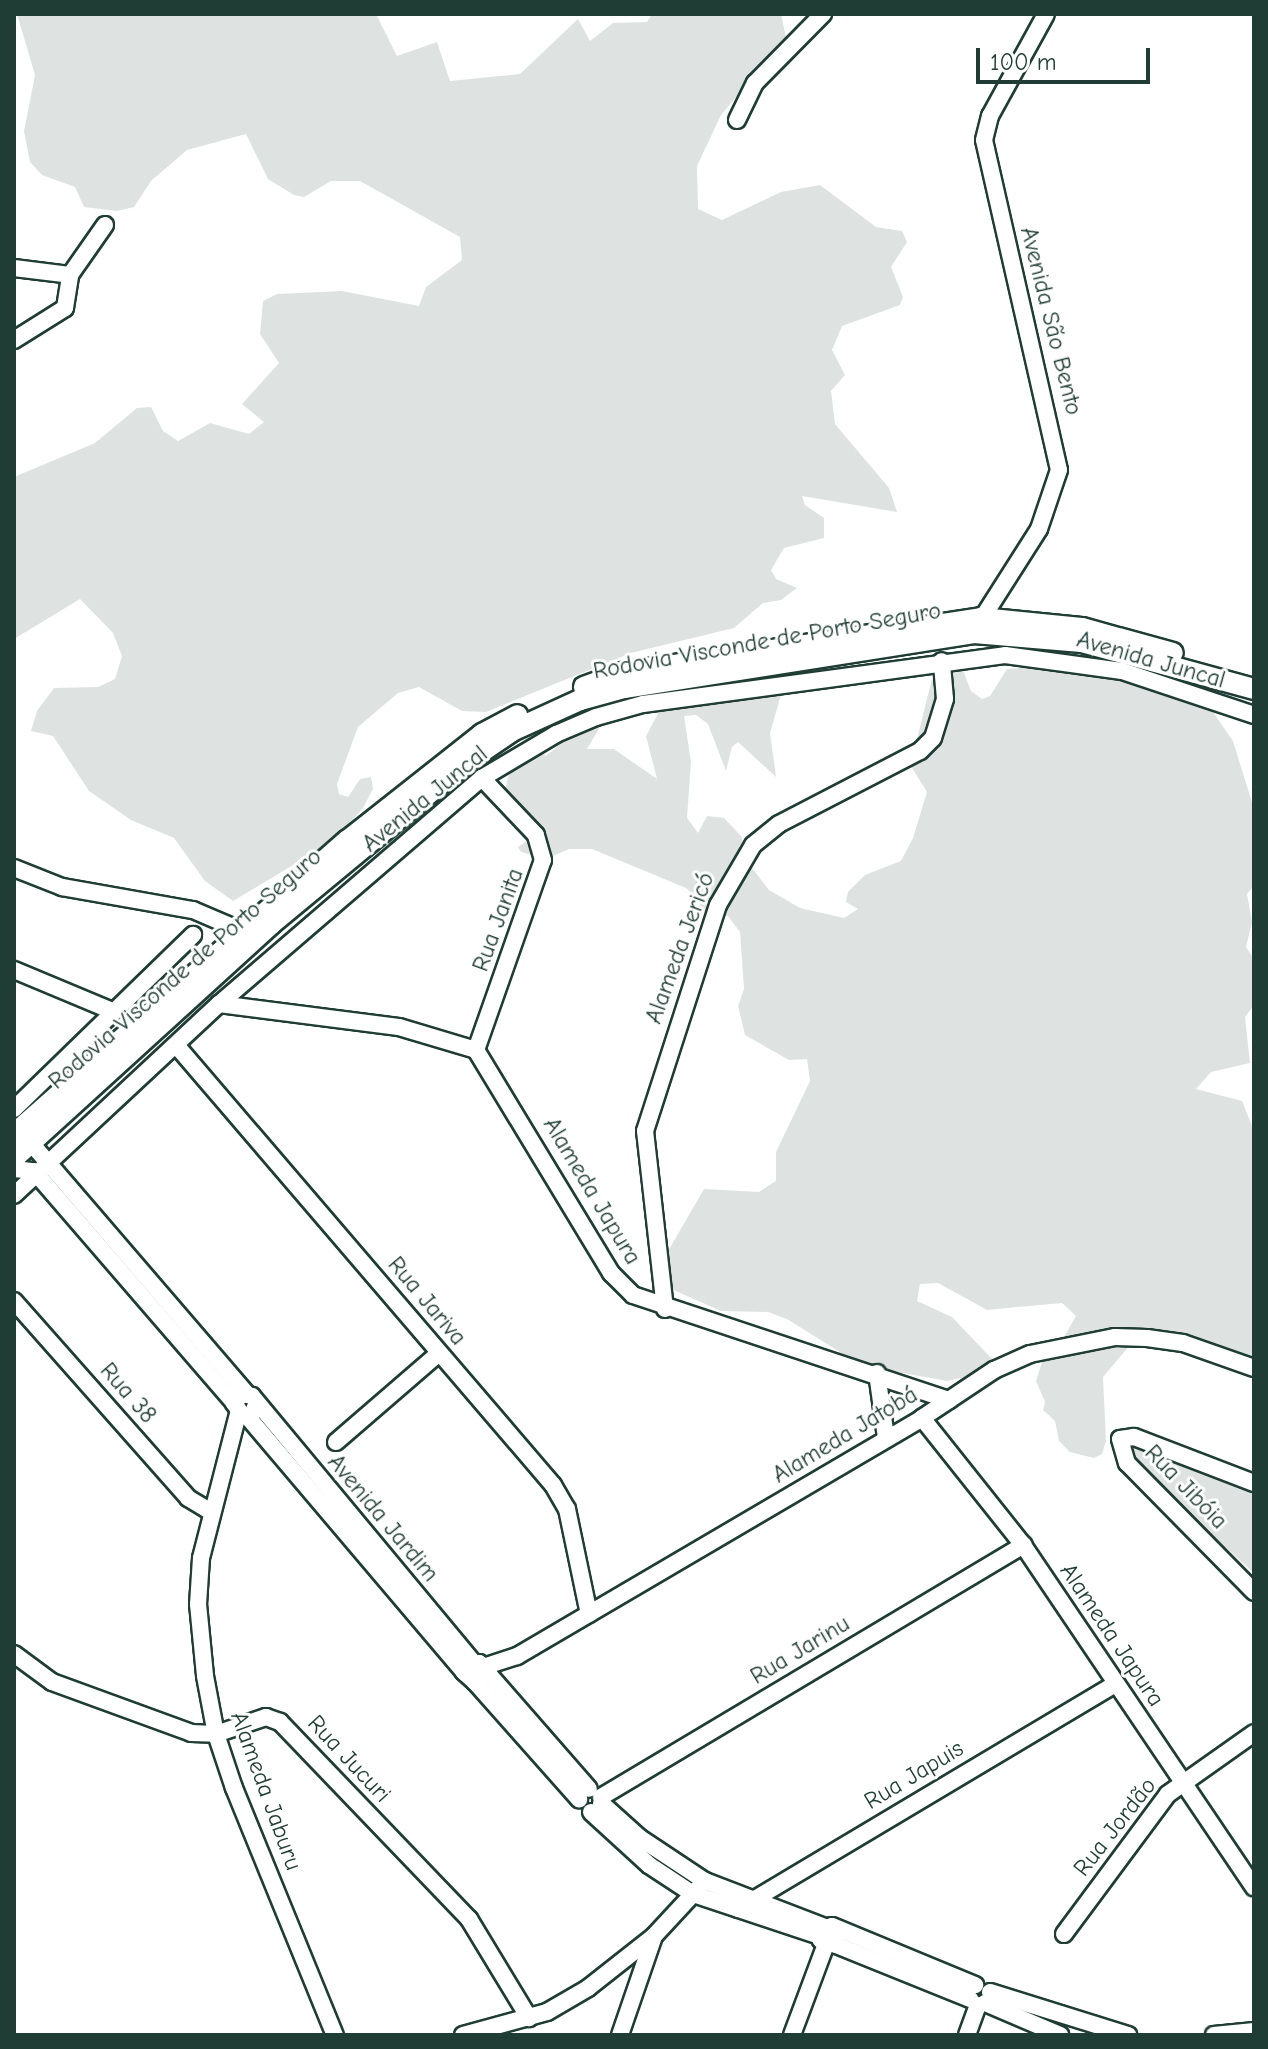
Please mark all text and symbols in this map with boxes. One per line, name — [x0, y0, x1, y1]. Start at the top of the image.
scale bar — [980, 32, 1154, 82]
text: 100 m — [990, 48, 1057, 76]
street label: Avenida São Bento — [1014, 224, 1088, 418]
street label: Rodovia Visconde de Porto Seguro — [591, 596, 943, 686]
street label: Avenida Juncal — [1073, 625, 1229, 695]
street label: Avenida Juncal — [356, 740, 494, 858]
street label: Rodovia Visconde de Porto Seguro — [42, 842, 328, 1096]
street label: Rua Janita — [466, 865, 530, 975]
street label: Alameda Jericó — [639, 868, 721, 1028]
street label: Alameda Japura — [537, 1112, 647, 1270]
street label: Rua Jariva — [382, 1251, 472, 1351]
street label: Rua 38 — [94, 1357, 162, 1429]
street label: Alameda Jatobá — [767, 1380, 923, 1490]
street label: Rua Jibóia — [1139, 1439, 1233, 1535]
street label: Avenida Jardim — [321, 1448, 445, 1588]
street label: Alameda Japura — [1054, 1558, 1170, 1712]
street label: Rua Jarinu — [745, 1609, 855, 1691]
street label: Alameda Jaburu — [224, 1708, 308, 1874]
street label: Rua Jucuri — [301, 1709, 397, 1809]
street label: Rua Japuis — [859, 1734, 969, 1816]
street label: Rua Jordão — [1068, 1772, 1162, 1882]

